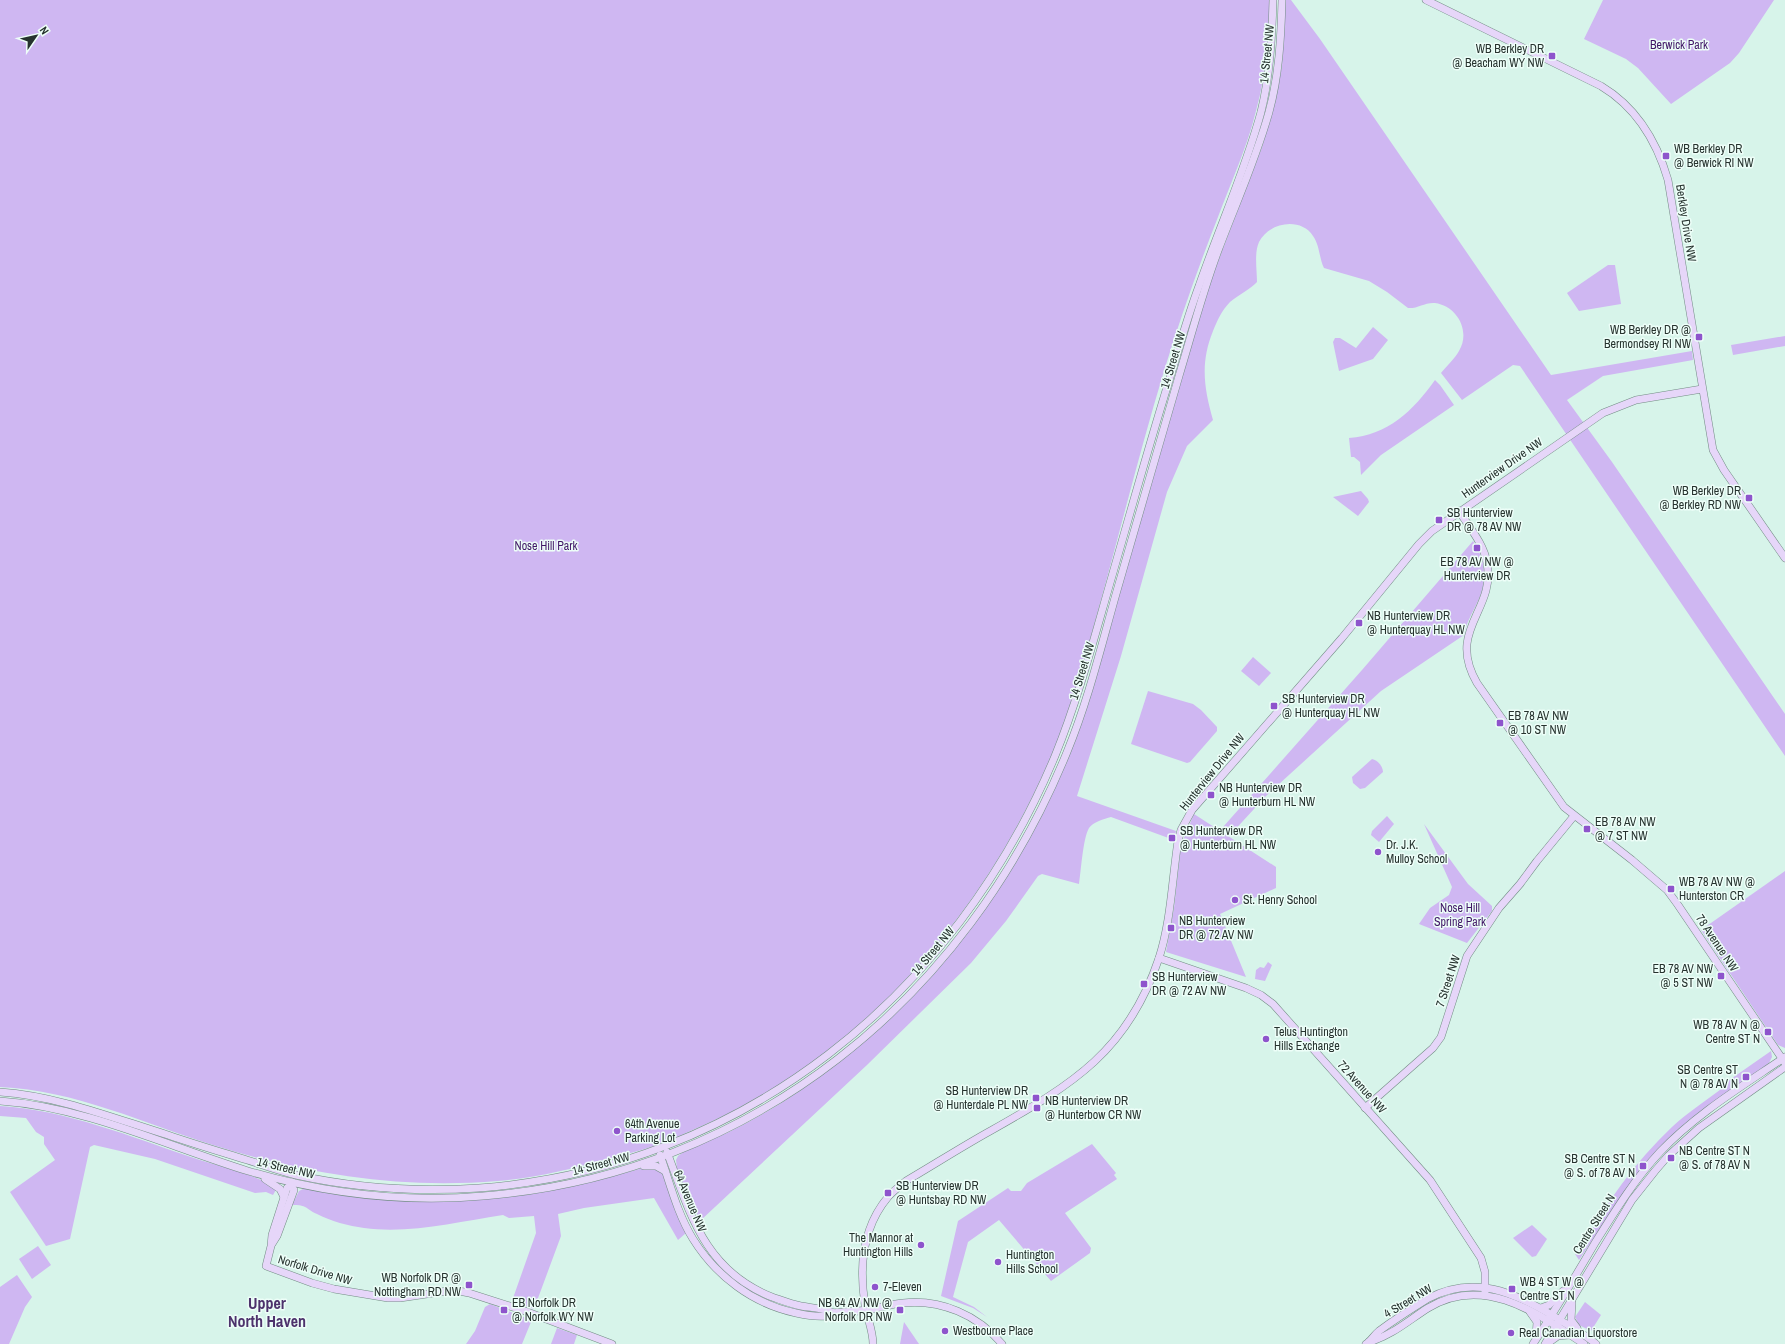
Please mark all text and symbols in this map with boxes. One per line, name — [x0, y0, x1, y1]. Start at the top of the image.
north arrow — [16, 16, 56, 56]
street label: 14 Street NW — [1256, 23, 1278, 84]
text: N — [37, 24, 52, 37]
park label: Berwick Park — [1650, 37, 1708, 53]
place label: WB Berkley DR @ Beacham WY NW — [1452, 41, 1545, 71]
marker: WB Berkley DR @ Beacham WY NW — [1547, 51, 1557, 61]
place label: WB Berkley DR @ Berwick RI NW — [1674, 141, 1754, 171]
marker: WB Berkley DR @ Berwick RI NW — [1661, 151, 1671, 161]
street label: Berkley Drive NW — [1672, 183, 1700, 264]
place label: WB Berkley DR @ Bermondsey RI NW — [1604, 322, 1692, 352]
street label: 14 Street NW — [1157, 329, 1189, 391]
marker: WB Berkley DR @ Bermondsey RI NW — [1694, 332, 1704, 342]
street label: Hunterview Drive NW — [1458, 434, 1546, 502]
place label: WB Berkley DR @ Berkley RD NW — [1659, 483, 1742, 513]
marker: WB Berkley DR @ Berkley RD NW — [1744, 493, 1754, 503]
place label: SB Hunterview DR @ 78 AV NW — [1447, 505, 1522, 535]
marker: SB Hunterview DR @ 78 AV NW — [1434, 515, 1444, 525]
park label: Nose Hill Park — [515, 538, 578, 554]
marker: EB 78 AV NW @ Hunterview DR — [1472, 543, 1482, 553]
place label: EB 78 AV NW @ Hunterview DR — [1440, 554, 1514, 584]
place label: NB Hunterview DR @ Hunterquay HL NW — [1367, 608, 1465, 638]
marker: NB Hunterview DR @ Hunterquay HL NW — [1354, 618, 1364, 628]
street label: 14 Street NW — [1066, 640, 1098, 702]
place label: SB Hunterview DR @ Hunterquay HL NW — [1282, 691, 1380, 721]
marker: SB Hunterview DR @ Hunterquay HL NW — [1269, 701, 1279, 711]
place label: EB 78 AV NW @ 10 ST NW — [1508, 708, 1569, 738]
marker: EB 78 AV NW @ 10 ST NW — [1495, 718, 1505, 728]
street label: Hunterview Drive NW — [1176, 729, 1249, 814]
place label: NB Hunterview DR @ Hunterburn HL NW — [1219, 780, 1316, 810]
marker: NB Hunterview DR @ Hunterburn HL NW — [1206, 790, 1216, 800]
place label: EB 78 AV NW @ 7 ST NW — [1595, 814, 1656, 844]
place label: SB Hunterview DR @ Hunterburn HL NW — [1180, 823, 1277, 853]
marker: EB 78 AV NW @ 7 ST NW — [1582, 824, 1592, 834]
marker: SB Hunterview DR @ Hunterburn HL NW — [1167, 833, 1177, 843]
place label: Dr. J.K. Mulloy School — [1386, 837, 1447, 867]
marker: Dr. J.K. Mulloy School — [1373, 847, 1383, 857]
place label: WB 78 AV NW @ Hunterston CR — [1679, 874, 1755, 904]
marker: WB 78 AV NW @ Hunterston CR — [1666, 884, 1676, 894]
place label: St. Henry School — [1243, 892, 1317, 908]
marker: St. Henry School — [1230, 895, 1240, 905]
park label: Nose Hill Spring Park — [1434, 900, 1486, 930]
street label: 78 Avenue NW — [1692, 911, 1742, 975]
place label: NB Hunterview DR @ 72 AV NW — [1179, 913, 1254, 943]
street label: 14 Street NW — [908, 923, 959, 979]
marker: NB Hunterview DR @ 72 AV NW — [1166, 923, 1176, 933]
street label: 7 Street NW — [1432, 952, 1464, 1009]
place label: EB 78 AV NW @ 5 ST NW — [1652, 961, 1714, 991]
place label: SB Hunterview DR @ 72 AV NW — [1152, 969, 1227, 999]
marker: EB 78 AV NW @ 5 ST NW — [1716, 971, 1726, 981]
marker: SB Hunterview DR @ 72 AV NW — [1139, 979, 1149, 989]
place label: WB 78 AV N @ Centre ST N — [1693, 1017, 1760, 1047]
place label: Telus Huntington Hills Exchange — [1274, 1024, 1348, 1054]
marker: WB 78 AV N @ Centre ST N — [1763, 1027, 1773, 1037]
marker: Telus Huntington Hills Exchange — [1261, 1034, 1271, 1044]
street label: 72 Avenue NW — [1334, 1057, 1390, 1117]
place label: SB Centre ST N @ 78 AV N — [1677, 1062, 1738, 1092]
marker: SB Centre ST N @ 78 AV N — [1741, 1072, 1751, 1082]
place label: SB Hunterview DR @ Hunterdale PL NW — [934, 1083, 1029, 1113]
marker: SB Hunterview DR @ Hunterdale PL NW — [1031, 1093, 1041, 1103]
place label: NB Hunterview DR @ Hunterbow CR NW — [1045, 1093, 1142, 1123]
marker: NB Hunterview DR @ Hunterbow CR NW — [1032, 1103, 1042, 1113]
place label: 64th Avenue Parking Lot — [625, 1116, 680, 1146]
marker: 64th Avenue Parking Lot — [612, 1126, 622, 1136]
place label: NB Centre ST N @ S. of 78 AV N — [1679, 1143, 1750, 1173]
street label: 14 Street NW — [570, 1148, 632, 1179]
place label: SB Centre ST N @ S. of 78 AV N — [1564, 1151, 1635, 1181]
marker: NB Centre ST N @ S. of 78 AV N — [1666, 1153, 1676, 1163]
street label: 14 Street NW — [255, 1154, 317, 1183]
marker: SB Centre ST N @ S. of 78 AV N — [1638, 1161, 1648, 1171]
street label: 64 Avenue NW — [670, 1168, 710, 1235]
place label: SB Hunterview DR @ Huntsbay RD NW — [896, 1178, 987, 1208]
marker: SB Hunterview DR @ Huntsbay RD NW — [883, 1188, 893, 1198]
street label: Centre Street N — [1569, 1191, 1619, 1257]
place label: The Mannor at Huntington Hills — [843, 1230, 913, 1260]
marker: The Mannor at Huntington Hills — [916, 1240, 926, 1250]
place label: Huntington Hills School — [1006, 1247, 1058, 1277]
street label: Norfolk Drive NW — [276, 1251, 355, 1289]
marker: Huntington Hills School — [993, 1257, 1003, 1267]
place label: WB Norfolk DR @ Nottingham RD NW — [374, 1270, 462, 1300]
place label: WB 4 ST W @ Centre ST N — [1520, 1274, 1584, 1304]
place label: 7-Eleven — [883, 1279, 922, 1295]
marker: WB Norfolk DR @ Nottingham RD NW — [464, 1280, 474, 1290]
street label: 4 Street NW — [1381, 1280, 1436, 1322]
marker: 7-Eleven — [870, 1282, 880, 1292]
marker: WB 4 ST W @ Centre ST N — [1507, 1284, 1517, 1294]
district label: Upper North Haven — [228, 1292, 306, 1332]
place label: EB Norfolk DR @ Norfolk WY NW — [512, 1295, 594, 1325]
place label: NB 64 AV NW @ Norfolk DR NW — [818, 1295, 893, 1325]
marker: EB Norfolk DR @ Norfolk WY NW — [499, 1305, 509, 1315]
marker: NB 64 AV NW @ Norfolk DR NW — [895, 1305, 905, 1315]
place label: Westbourne Place — [953, 1323, 1033, 1339]
place label: Real Canadian Liquorstore — [1519, 1325, 1637, 1341]
marker: Westbourne Place — [940, 1326, 950, 1336]
marker: Real Canadian Liquorstore — [1506, 1328, 1516, 1338]

